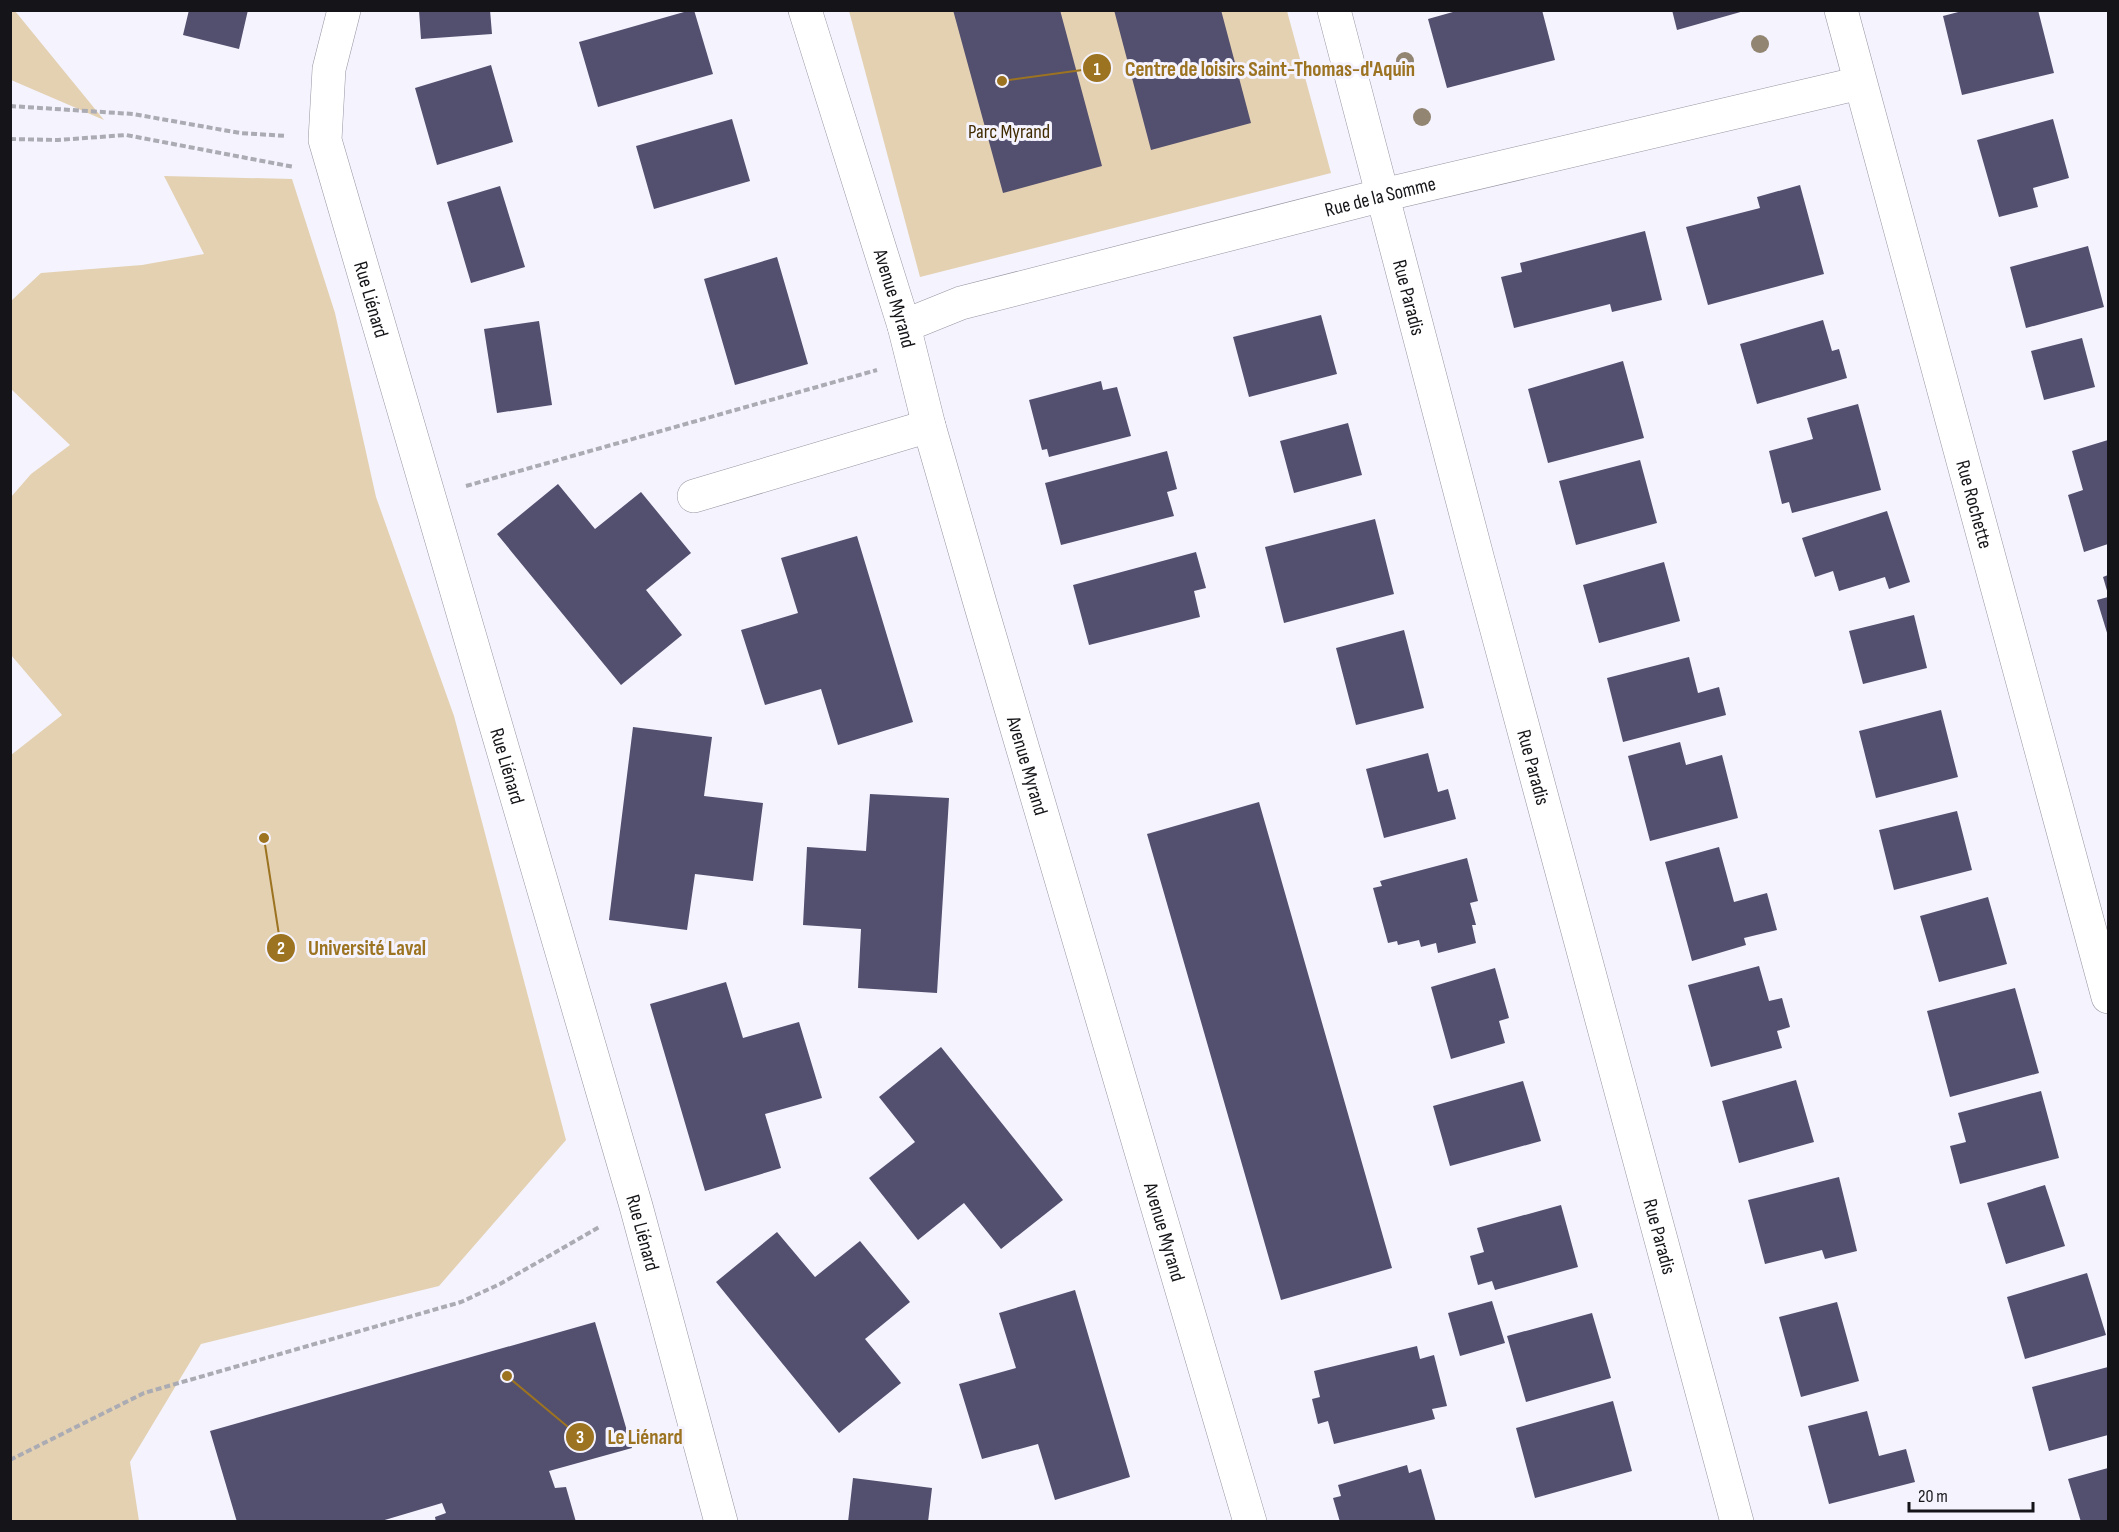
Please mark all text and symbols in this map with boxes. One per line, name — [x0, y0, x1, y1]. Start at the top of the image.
callout: Centre de loisirs Saint-Thomas-d'Aquin — [1082, 49, 1427, 88]
text: Centre de loisirs Saint-Thomas-d'Aquin — [1125, 57, 1415, 82]
text: 1 — [1093, 59, 1101, 80]
park label: Parc Myrand — [968, 120, 1050, 144]
street label: Rue de la Somme — [1322, 172, 1438, 222]
street label: Avenue Myrand — [867, 245, 920, 350]
street label: Rue Paradis — [1387, 257, 1430, 338]
street label: Rue Liénard — [348, 259, 393, 340]
street label: Rue Rochette — [1950, 458, 1997, 551]
street label: Avenue Myrand — [1001, 713, 1053, 818]
street label: Rue Liénard — [484, 725, 529, 807]
street label: Rue Paradis — [1511, 727, 1554, 808]
callout: Université Laval — [266, 929, 438, 968]
text: Université Laval — [308, 936, 426, 961]
text: 2 — [277, 938, 285, 959]
street label: Avenue Myrand — [1138, 1179, 1190, 1284]
street label: Rue Liénard — [620, 1192, 664, 1274]
street label: Rue Paradis — [1638, 1196, 1681, 1277]
callout: Le Liénard — [565, 1418, 695, 1457]
text: Le Liénard — [607, 1425, 683, 1450]
text: 3 — [576, 1427, 584, 1448]
scale bar — [1909, 1475, 2034, 1513]
text: 20 m — [1918, 1486, 1948, 1507]

